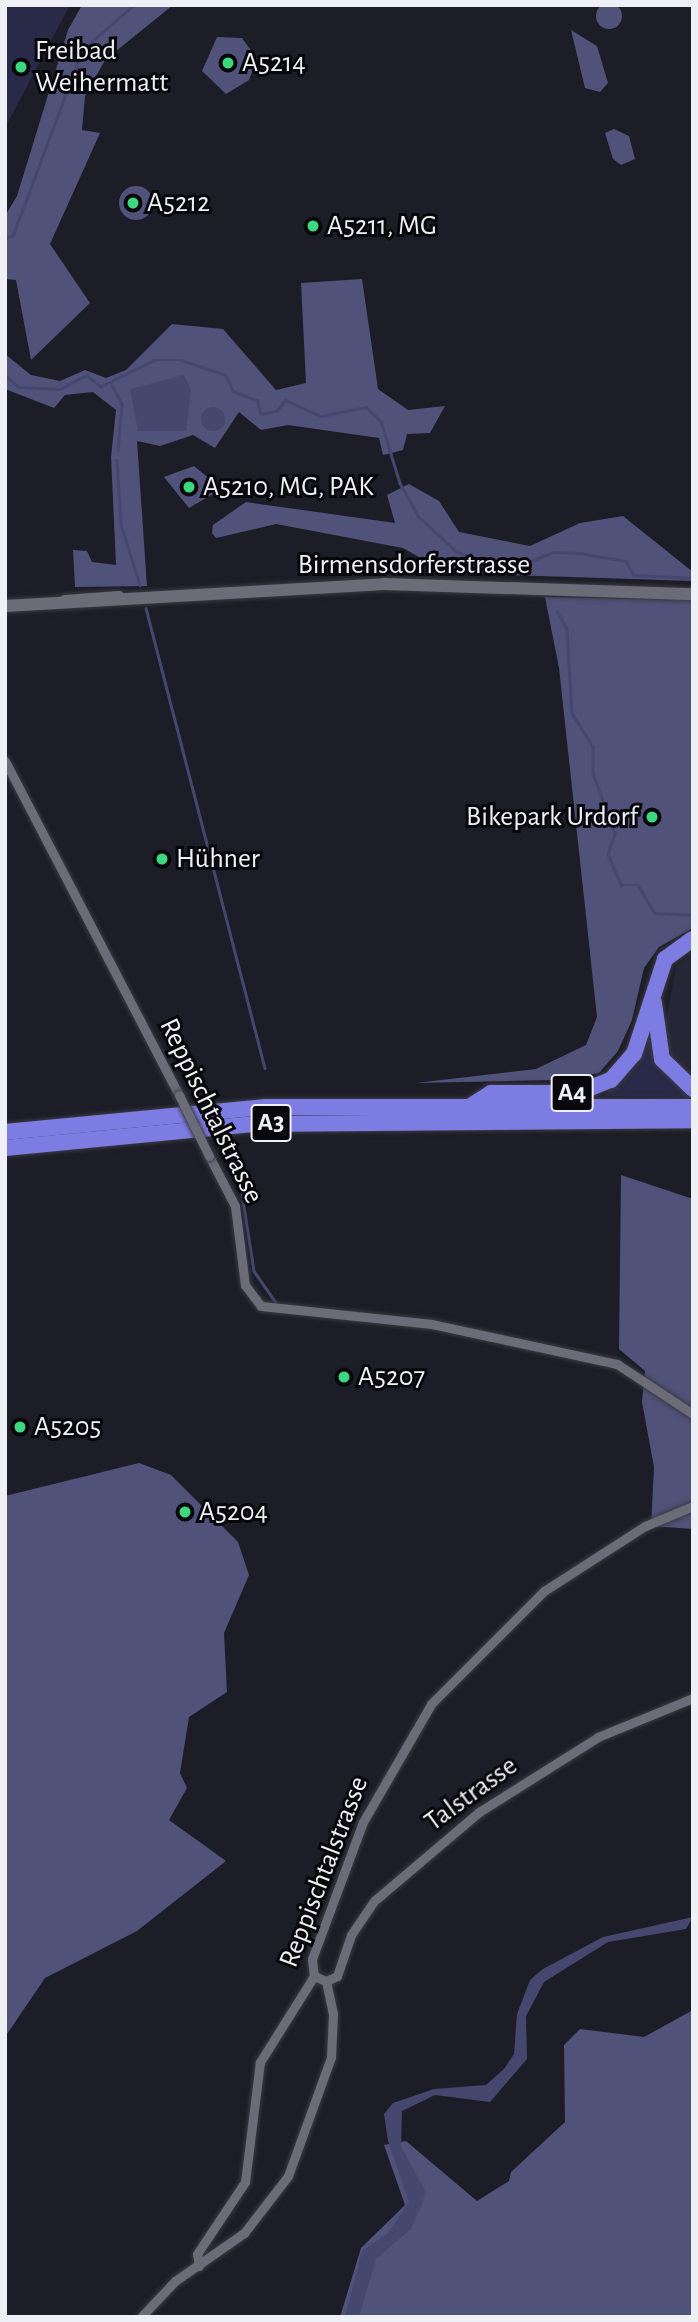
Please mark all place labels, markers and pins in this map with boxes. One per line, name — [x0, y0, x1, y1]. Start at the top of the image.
place label: Freibad Weihermatt — [35, 34, 168, 100]
place label: A5214 — [242, 46, 306, 80]
marker: A5214 — [220, 55, 236, 71]
marker: Freibad Weihermatt — [13, 59, 29, 75]
place label: A5212 — [147, 186, 210, 220]
marker: A5212 — [125, 195, 141, 211]
place label: A5211, MG — [327, 209, 437, 243]
marker: A5211, MG — [305, 218, 321, 234]
place label: A5210, MG, PAK — [203, 470, 374, 504]
marker: A5210, MG, PAK — [181, 479, 197, 495]
place label: Bikepark Urdorf — [466, 800, 638, 834]
marker: Bikepark Urdorf — [644, 809, 660, 825]
place label: Hühner — [176, 842, 260, 876]
marker: Hühner — [154, 851, 170, 867]
place label: A5207 — [358, 1360, 425, 1394]
marker: A5207 — [336, 1369, 352, 1385]
place label: A5205 — [34, 1410, 101, 1444]
marker: A5205 — [12, 1419, 28, 1435]
place label: A5204 — [199, 1495, 268, 1529]
marker: A5204 — [177, 1504, 193, 1520]

